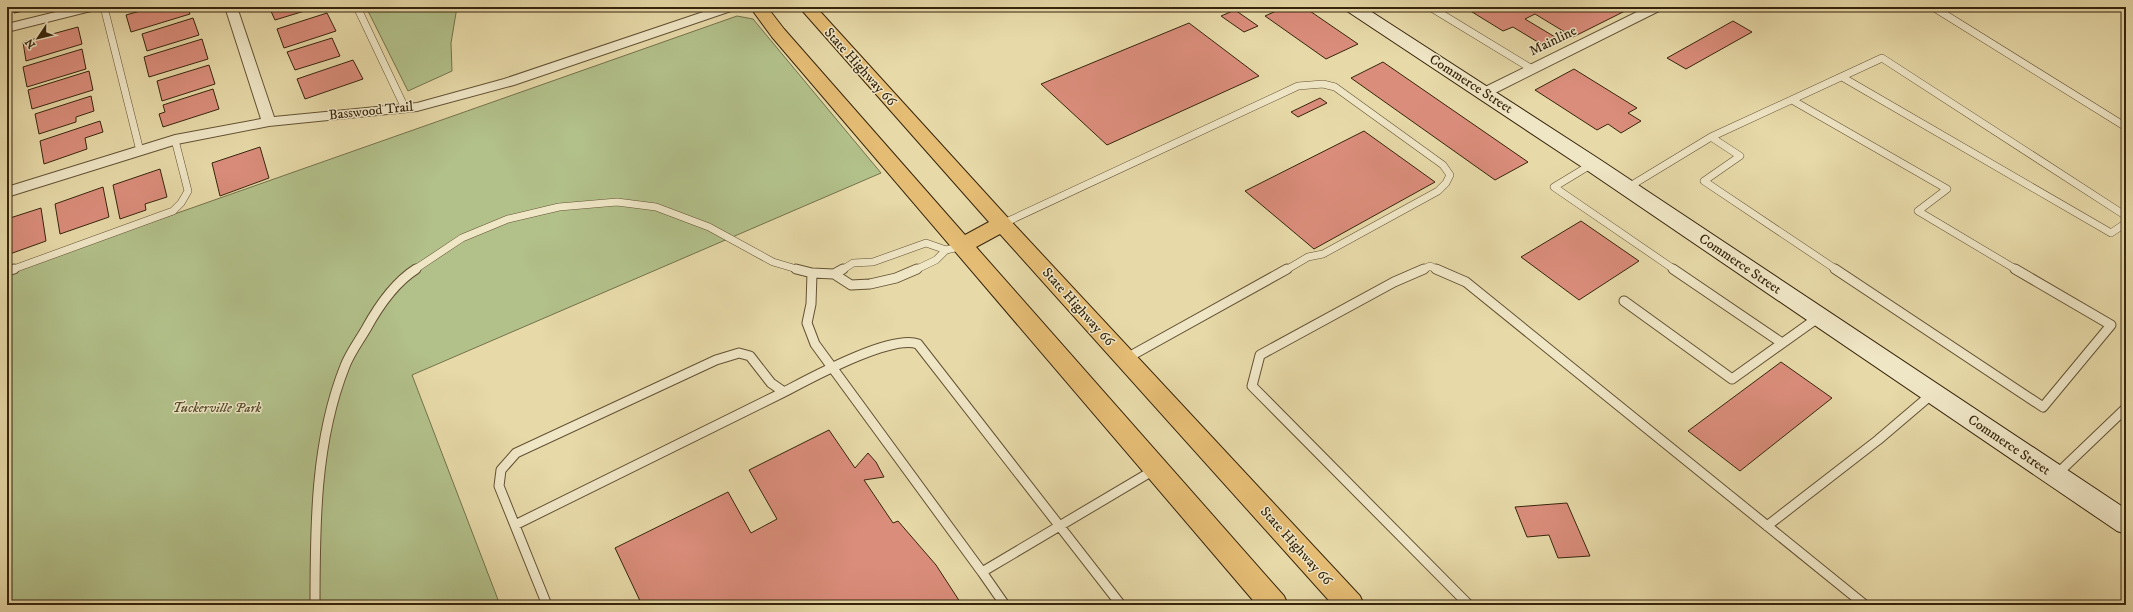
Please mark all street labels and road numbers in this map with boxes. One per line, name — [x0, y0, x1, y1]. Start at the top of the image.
street label: Mainline — [1526, 22, 1580, 60]
street label: State Highway 66 — [820, 24, 900, 111]
street label: Commerce Street — [1426, 50, 1517, 118]
street label: Basswood Trail — [328, 98, 415, 124]
street label: Commerce Street — [1695, 230, 1785, 299]
street label: State Highway 66 — [1038, 264, 1118, 351]
street label: Commerce Street — [1964, 411, 2054, 480]
street label: State Highway 66 — [1256, 503, 1336, 590]

